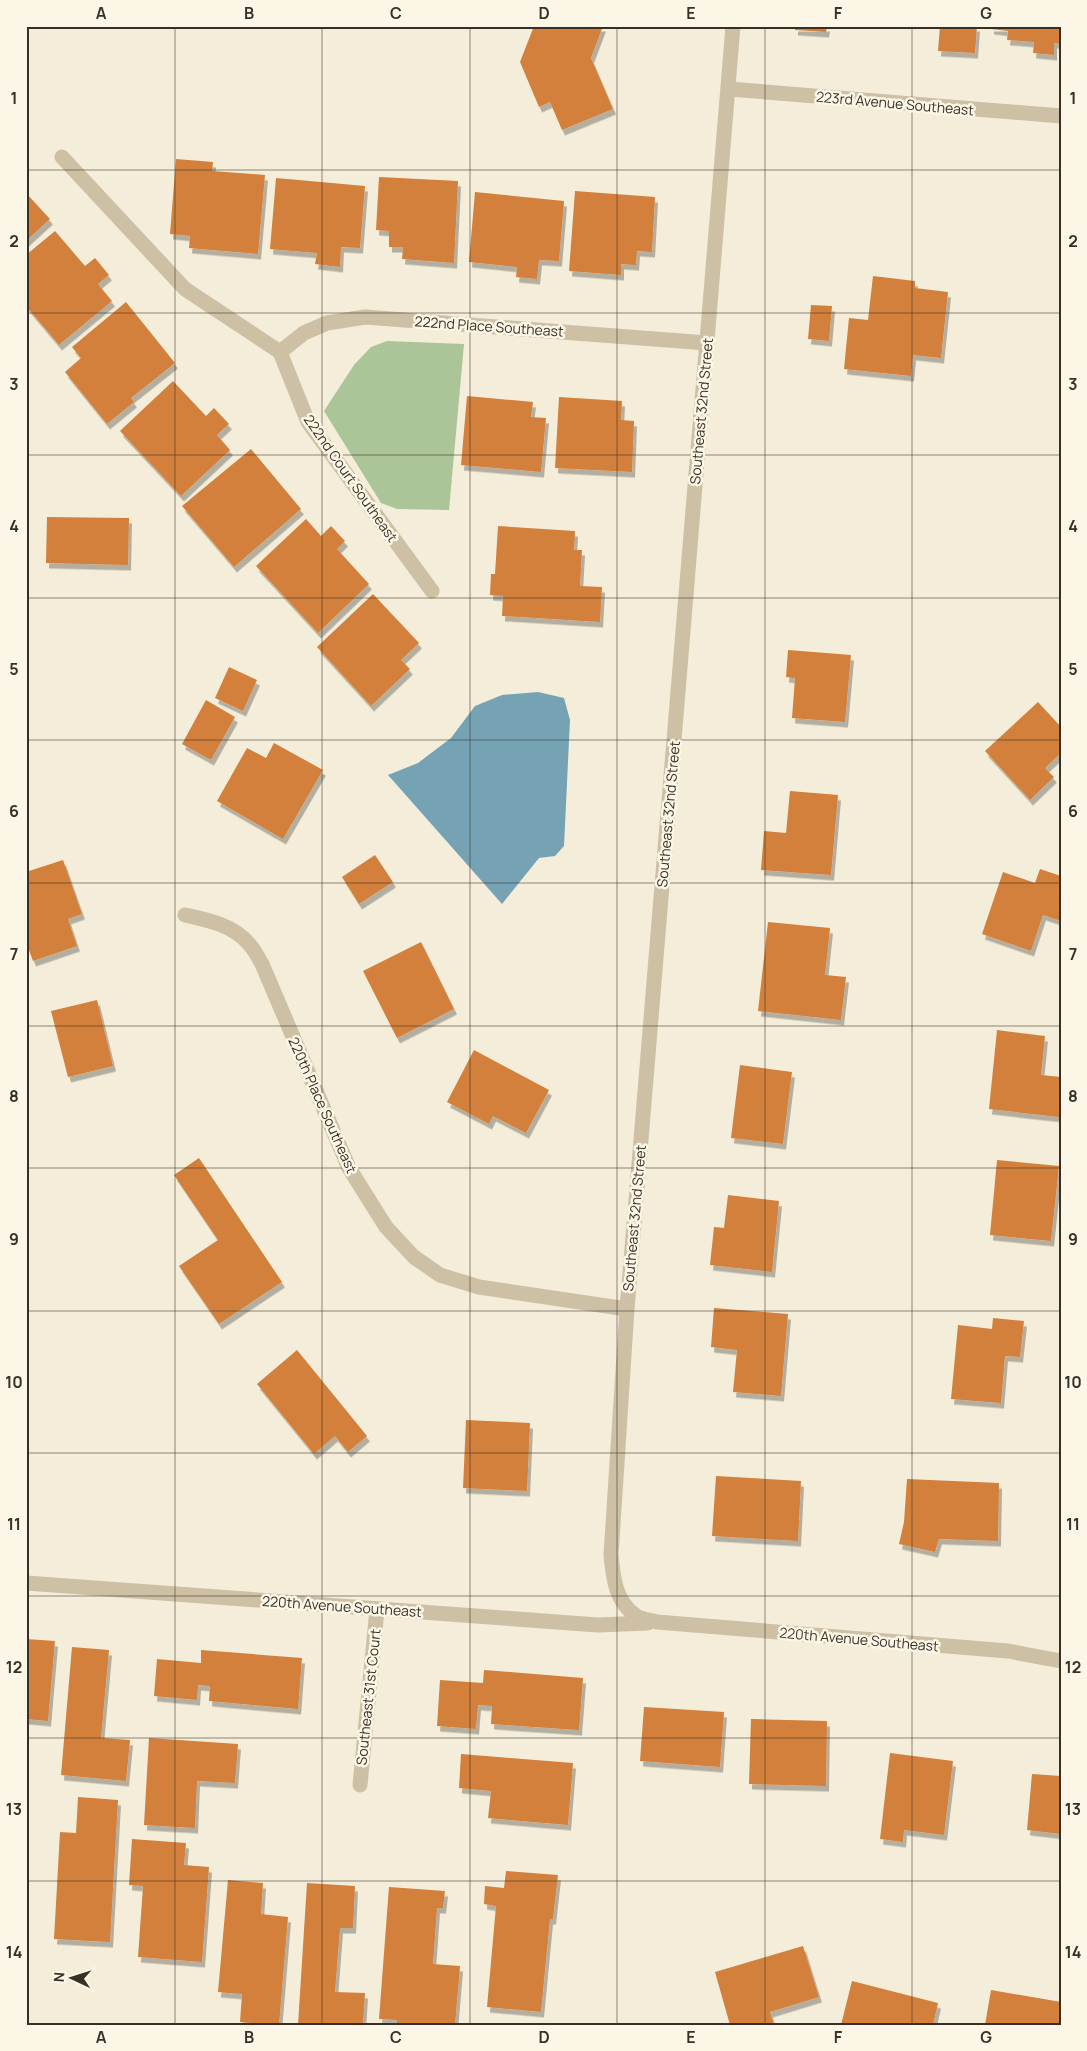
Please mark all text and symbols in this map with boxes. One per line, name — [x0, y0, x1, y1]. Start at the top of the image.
text: A — [96, 2, 107, 24]
text: B — [244, 2, 254, 24]
text: C — [390, 2, 402, 24]
text: D — [538, 2, 550, 24]
text: E — [686, 2, 696, 24]
text: F — [834, 2, 843, 24]
text: G — [980, 2, 992, 24]
text: 1 — [10, 87, 18, 109]
street label: 223rd Avenue Southeast — [815, 87, 975, 119]
text: 1 — [1069, 87, 1077, 109]
text: 2 — [9, 230, 19, 252]
text: 2 — [1068, 230, 1078, 252]
street label: 222nd Place Southeast — [414, 311, 564, 341]
street label: Southeast 32nd Street — [685, 337, 717, 485]
text: 3 — [9, 373, 19, 395]
text: 3 — [1068, 373, 1078, 395]
street label: 222nd Court Southeast — [300, 411, 402, 546]
text: 4 — [9, 515, 19, 537]
text: 4 — [1068, 515, 1078, 537]
text: 5 — [9, 658, 19, 680]
text: 5 — [1068, 658, 1078, 680]
street label: Southeast 32nd Street — [652, 740, 684, 888]
text: 6 — [9, 800, 19, 822]
text: 6 — [1068, 800, 1078, 822]
text: 7 — [10, 943, 18, 965]
text: 7 — [1069, 943, 1077, 965]
street label: 220th Place Southeast — [284, 1034, 362, 1176]
text: 8 — [9, 1085, 19, 1107]
text: 8 — [1068, 1085, 1078, 1107]
street label: Southeast 32nd Street — [618, 1144, 650, 1292]
text: 9 — [9, 1228, 19, 1250]
text: 9 — [1068, 1228, 1078, 1250]
text: 10 — [5, 1371, 23, 1393]
text: 10 — [1064, 1371, 1082, 1393]
text: 11 — [7, 1513, 21, 1535]
text: 11 — [1066, 1513, 1080, 1535]
street label: 220th Avenue Southeast — [262, 1591, 423, 1621]
street label: 220th Avenue Southeast — [779, 1623, 940, 1655]
street label: Southeast 31st Court — [351, 1628, 385, 1766]
text: 12 — [6, 1656, 22, 1678]
text: 12 — [1065, 1656, 1081, 1678]
text: 13 — [6, 1798, 22, 1820]
text: 13 — [1065, 1798, 1081, 1820]
text: 14 — [6, 1941, 22, 1963]
text: 14 — [1065, 1941, 1081, 1963]
north arrow — [48, 1954, 98, 2004]
text: N — [49, 1971, 68, 1983]
text: A — [96, 2026, 107, 2048]
text: B — [244, 2026, 254, 2048]
text: C — [390, 2026, 402, 2048]
text: D — [538, 2026, 550, 2048]
text: E — [686, 2026, 696, 2048]
text: F — [834, 2026, 843, 2048]
text: G — [980, 2026, 992, 2048]

